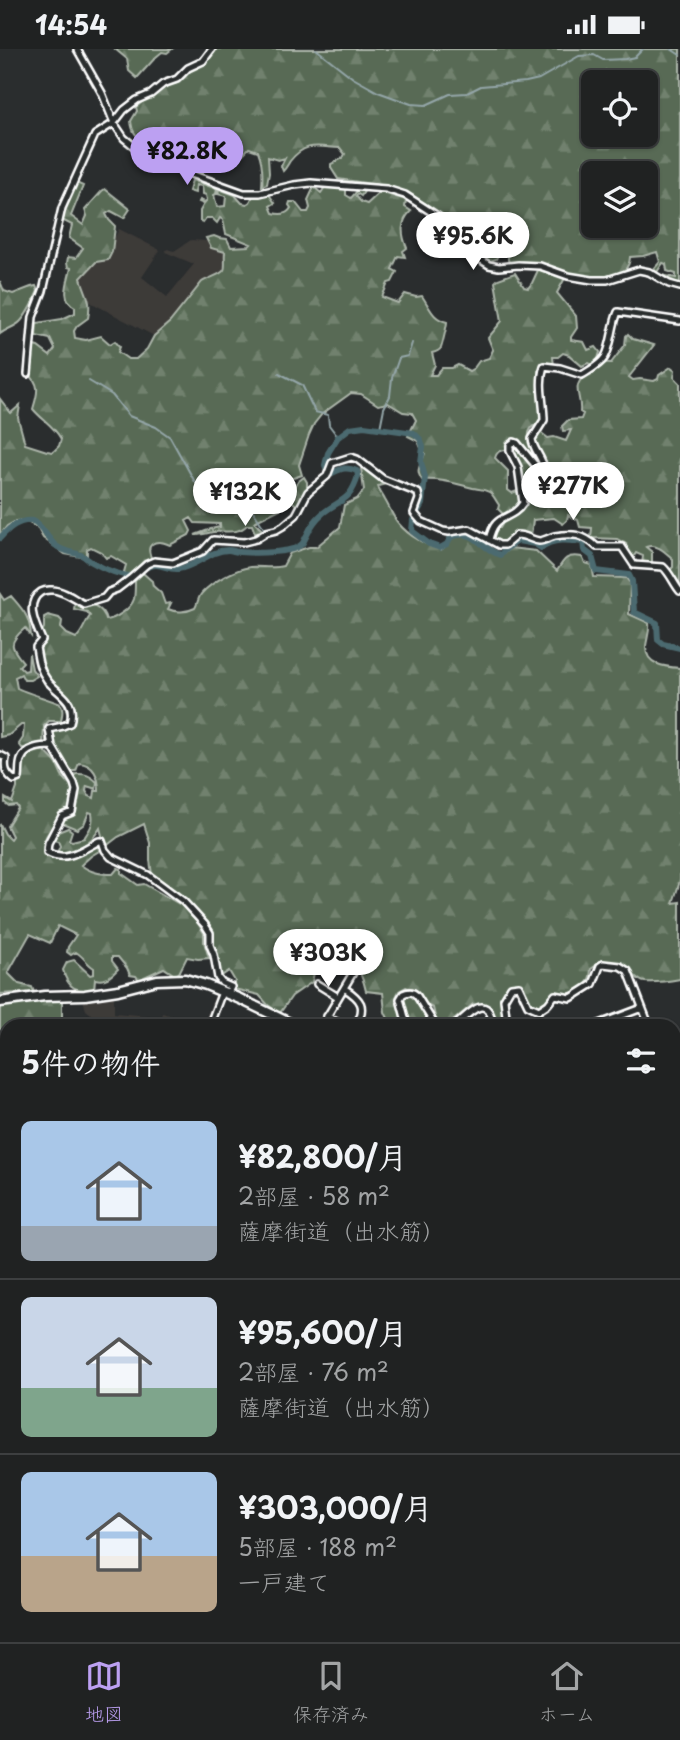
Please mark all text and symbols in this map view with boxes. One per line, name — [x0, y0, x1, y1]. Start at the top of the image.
text: 14:54 — [35, 5, 107, 44]
map controls — [581, 70, 658, 238]
button: locate — [581, 70, 658, 147]
pin: ¥82.8K — [130, 127, 244, 187]
text: ¥82.8K — [146, 132, 228, 167]
button: layers — [581, 161, 658, 238]
pin: ¥95.6K — [416, 213, 530, 272]
text: ¥95.6K — [432, 217, 514, 252]
pin: ¥277K — [524, 463, 622, 522]
text: ¥277K — [537, 467, 609, 502]
pin: ¥132K — [196, 469, 294, 528]
text: ¥132K — [209, 473, 281, 508]
pin: ¥303K — [279, 929, 377, 989]
text: ¥303K — [289, 934, 367, 969]
text: 5件の物件 — [21, 1039, 160, 1084]
icon: filters — [622, 1042, 660, 1080]
text: ¥82,800/月 — [238, 1133, 407, 1178]
icon: home — [77, 1149, 161, 1233]
text: 2部屋 · 58 m² — [238, 1178, 390, 1213]
text: 薩摩街道（出水筋） — [238, 1213, 445, 1248]
text: ¥95,600/月 — [238, 1309, 407, 1354]
icon: home — [77, 1325, 161, 1409]
text: 2部屋 · 76 m² — [238, 1354, 389, 1389]
text: 薩摩街道（出水筋） — [238, 1389, 445, 1424]
text: ¥303,000/月 — [238, 1484, 433, 1529]
icon: home — [77, 1500, 161, 1584]
text: 5部屋 · 188 m² — [238, 1529, 397, 1564]
text: 一戸建て — [238, 1564, 330, 1599]
tab: 地図 — [85, 1657, 123, 1727]
tab: 保存済み — [293, 1657, 369, 1727]
tab: ホーム — [539, 1657, 595, 1727]

